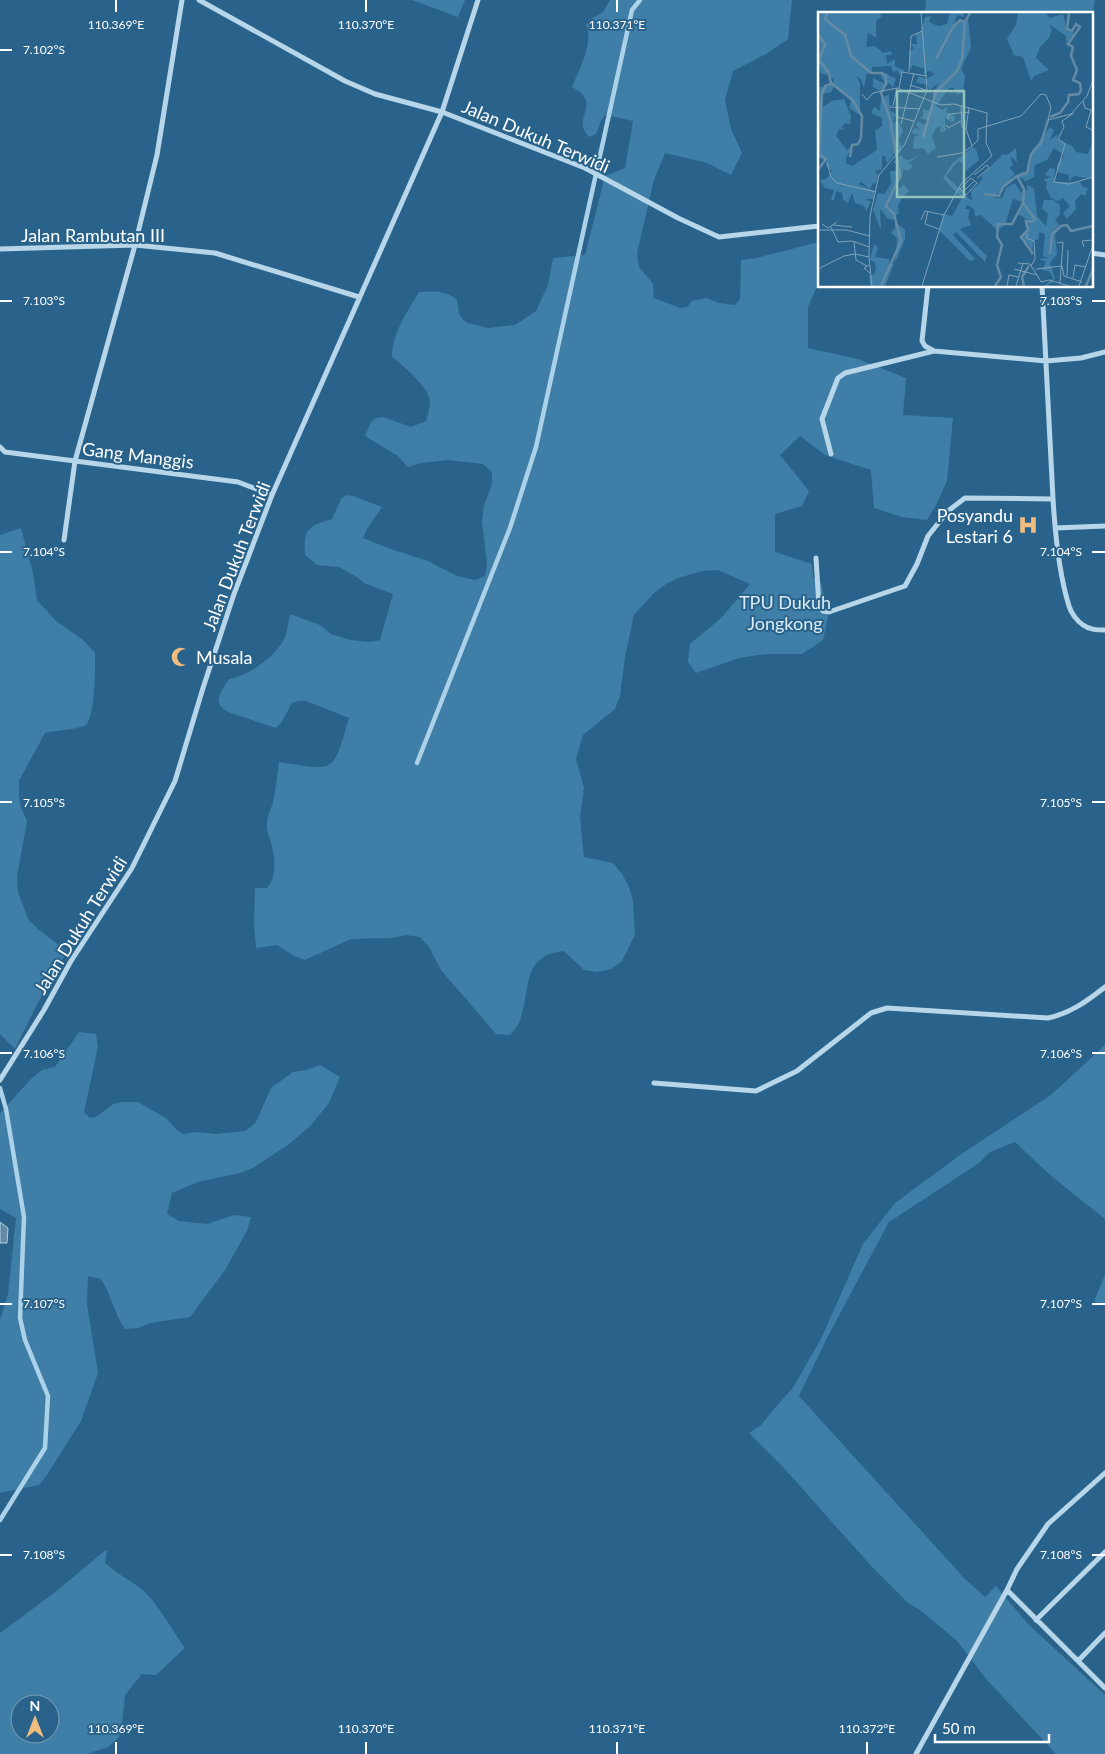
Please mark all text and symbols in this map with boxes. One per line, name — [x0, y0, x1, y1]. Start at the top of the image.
inset map — [818, 12, 1092, 288]
text: 110.369°E — [88, 17, 144, 32]
text: 110.370°E — [338, 17, 394, 32]
text: 110.371°E — [589, 17, 645, 32]
text: 7.102°S — [23, 42, 65, 57]
street label: Jalan Dukuh Terwidi — [459, 95, 613, 177]
street label: Jalan Rambutan III — [21, 224, 165, 246]
text: 7.103°S — [23, 293, 65, 308]
text: 7.103°S — [1040, 293, 1082, 308]
street label: Gang Manggis — [81, 437, 195, 473]
street label: Jalan Dukuh Terwidi — [197, 478, 275, 634]
place label: Posyandu Lestari 6 — [937, 504, 1013, 547]
hospital icon: Posyandu Lestari 6 — [1017, 514, 1039, 536]
text: 7.104°S — [23, 544, 65, 559]
text: 7.104°S — [1040, 544, 1082, 559]
park label: TPU Dukuh Jongkong — [739, 591, 831, 634]
mosque icon: Musala — [170, 646, 192, 668]
place label: Musala — [196, 646, 253, 668]
text: 7.105°S — [23, 795, 65, 810]
text: 7.105°S — [1040, 795, 1082, 810]
street label: Jalan Dukuh Terwidi — [29, 852, 131, 998]
text: 7.106°S — [23, 1046, 65, 1061]
text: 7.106°S — [1040, 1046, 1082, 1061]
text: 7.107°S — [23, 1296, 65, 1311]
text: 7.107°S — [1040, 1296, 1082, 1311]
text: 7.108°S — [23, 1547, 65, 1562]
text: 7.108°S — [1040, 1547, 1082, 1562]
north arrow — [10, 1694, 60, 1744]
text: N — [30, 1697, 40, 1714]
scale bar — [935, 1712, 1049, 1744]
text: 50 m — [942, 1719, 976, 1737]
text: 110.369°E — [88, 1721, 144, 1736]
text: 110.370°E — [338, 1721, 394, 1736]
text: 110.371°E — [589, 1721, 645, 1736]
text: 110.372°E — [839, 1721, 895, 1736]

